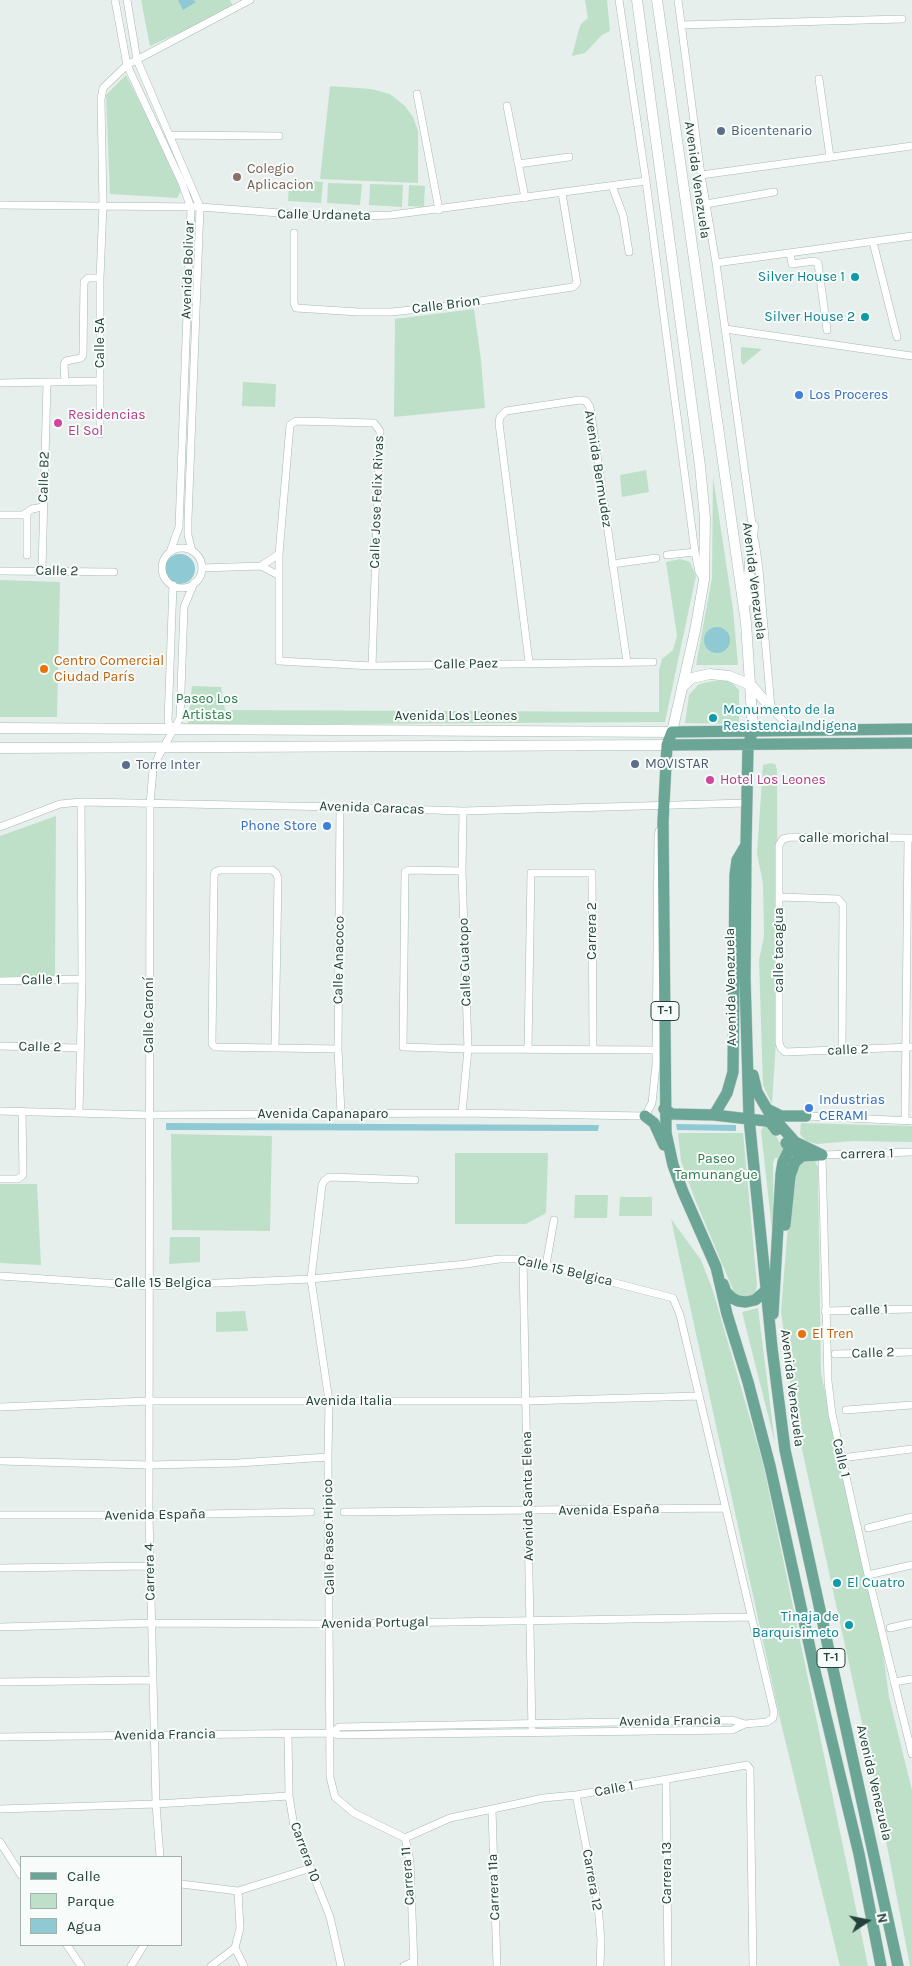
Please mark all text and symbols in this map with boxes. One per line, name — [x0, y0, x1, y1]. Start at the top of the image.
street label: Avenida Venezuela — [680, 120, 714, 240]
place label: Bicentenario — [731, 123, 812, 139]
marker: Bicentenario — [715, 125, 727, 137]
place label: Colegio Aplicacion — [247, 161, 314, 193]
marker: Colegio Aplicacion — [231, 171, 243, 183]
street label: Calle Urdaneta — [277, 206, 371, 224]
street label: Avenida Bolivar — [178, 221, 198, 319]
place label: Silver House 1 — [758, 269, 845, 285]
marker: Silver House 1 — [849, 271, 861, 283]
street label: Calle Brion — [411, 292, 481, 318]
place label: Silver House 2 — [764, 309, 855, 325]
marker: Silver House 2 — [859, 311, 871, 323]
street label: Calle 5A — [92, 318, 108, 368]
place label: Los Proceres — [809, 387, 888, 403]
marker: Los Proceres — [793, 389, 805, 401]
place label: Residencias El Sol — [68, 407, 146, 440]
street label: Avenida Bermudez — [580, 409, 616, 529]
marker: Residencias El Sol — [52, 417, 64, 429]
street label: Calle Jose Felix Rivas — [366, 435, 388, 569]
street label: Calle B2 — [35, 451, 53, 503]
street label: Avenida Venezuela — [738, 521, 770, 641]
street label: Calle 2 — [35, 562, 79, 580]
place label: Centro Comercial Ciudad París — [54, 653, 164, 686]
street label: Calle Paez — [434, 655, 498, 673]
marker: Centro Comercial Ciudad París — [38, 663, 50, 675]
park label: Paseo Los Artistas — [176, 691, 238, 724]
place label: Monumento de la Resistencia Indigena — [723, 702, 857, 734]
street label: Avenida Los Leones — [394, 708, 518, 724]
marker: Monumento de la Resistencia Indigena — [707, 712, 719, 724]
place label: MOVISTAR — [645, 756, 709, 772]
place label: Torre Inter — [136, 757, 200, 773]
marker: MOVISTAR — [629, 758, 641, 770]
marker: Torre Inter — [120, 759, 132, 771]
place label: Hotel Los Leones — [720, 772, 826, 788]
marker: Hotel Los Leones — [704, 774, 716, 786]
street label: Avenida Caracas — [319, 798, 425, 818]
place label: Phone Store — [241, 818, 317, 834]
marker: Phone Store — [321, 820, 333, 832]
street label: calle morichal — [799, 830, 889, 846]
street label: Carrera 2 — [584, 902, 600, 960]
street label: calle tacagua — [771, 907, 787, 993]
street label: Calle Anacoco — [330, 916, 348, 1004]
street label: Calle Guatopo — [455, 917, 475, 1007]
street label: Avenida Venezuela — [722, 928, 740, 1046]
street label: Calle 1 — [21, 971, 61, 989]
street label: Calle Caroní — [141, 977, 157, 1053]
road number: T-1 — [651, 1001, 679, 1020]
street label: Calle 2 — [18, 1038, 62, 1056]
street label: calle 2 — [827, 1041, 869, 1059]
place label: Industrias CERAMI — [819, 1092, 885, 1124]
marker: Industrias CERAMI — [803, 1102, 815, 1114]
street label: Avenida Capanaparo — [258, 1106, 388, 1122]
street label: carrera 1 — [840, 1145, 894, 1163]
park label: Paseo Tamunangue — [674, 1151, 758, 1184]
street label: Calle 15 Belgica — [516, 1252, 614, 1290]
street label: Calle 15 Belgica — [114, 1275, 212, 1291]
street label: calle 1 — [850, 1301, 888, 1319]
place label: El Tren — [812, 1326, 854, 1342]
street label: Avenida Venezuela — [776, 1328, 808, 1448]
marker: El Tren — [796, 1328, 808, 1340]
street label: Calle 2 — [851, 1344, 895, 1362]
street label: Avenida Italia — [306, 1393, 392, 1409]
street label: Avenida Santa Elena — [518, 1431, 538, 1561]
street label: Calle 1 — [828, 1437, 854, 1479]
street label: Calle Paseo Hipico — [320, 1479, 338, 1595]
street label: Avenida España — [558, 1501, 660, 1519]
street label: Avenida España — [104, 1506, 206, 1524]
street label: Carrera 4 — [141, 1543, 159, 1601]
place label: El Cuatro — [847, 1575, 905, 1591]
marker: El Cuatro — [831, 1577, 843, 1589]
place label: Tinaja de Barquisimeto — [752, 1609, 839, 1641]
street label: Avenida Portugal — [321, 1614, 429, 1632]
marker: Tinaja de Barquisimeto — [843, 1619, 855, 1631]
road number: T-1 — [817, 1649, 845, 1668]
street label: Avenida Francia — [619, 1712, 721, 1730]
street label: Avenida Venezuela — [853, 1724, 895, 1842]
street label: Avenida Francia — [114, 1726, 216, 1744]
street label: Calle 1 — [593, 1777, 635, 1801]
street label: Carrera 10 — [286, 1820, 324, 1884]
street label: Carrera 13 — [659, 1842, 675, 1904]
street label: Carrera 11 — [398, 1846, 418, 1906]
street label: Carrera 12 — [578, 1848, 606, 1912]
street label: Carrera 11a — [484, 1853, 504, 1921]
legend — [20, 1856, 182, 1946]
text: Calle — [67, 1867, 101, 1885]
text: Parque — [67, 1892, 115, 1910]
north arrow — [842, 1896, 892, 1946]
text: N — [873, 1911, 892, 1925]
text: Agua — [67, 1917, 101, 1935]

